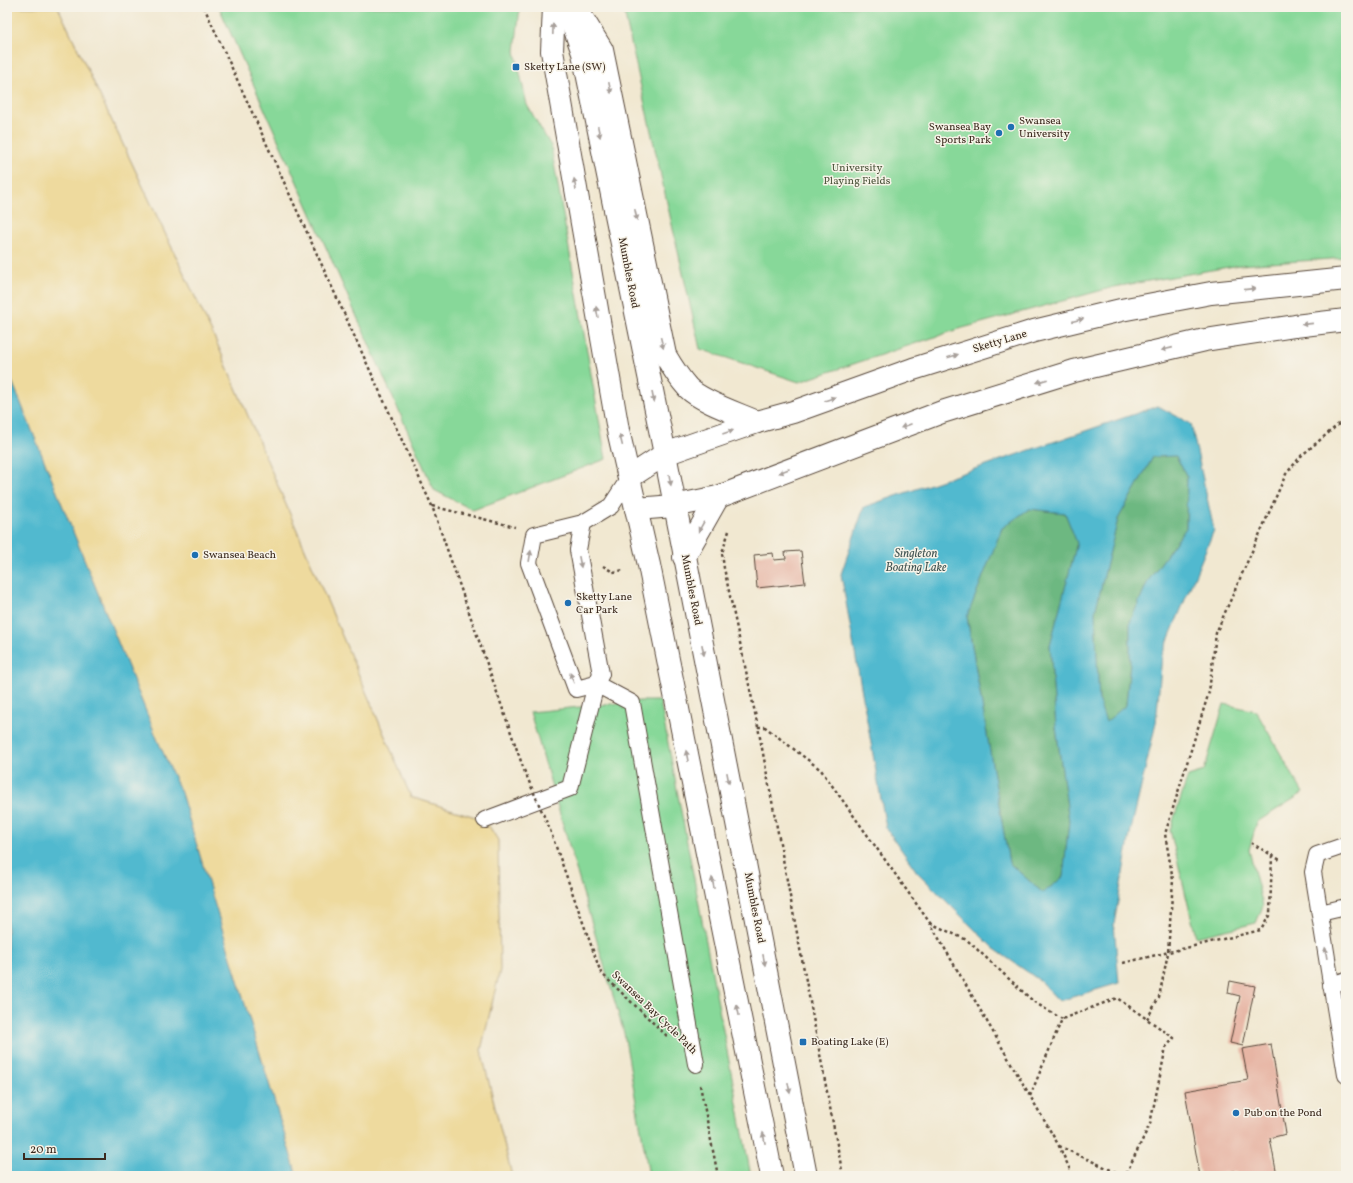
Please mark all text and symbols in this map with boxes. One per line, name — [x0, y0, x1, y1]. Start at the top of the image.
one-way arrow — [550, 22, 556, 35]
place label: Sketty Lane (SW) — [524, 60, 605, 75]
marker: Sketty Lane (SW) — [511, 62, 521, 72]
one-way arrow — [607, 82, 613, 94]
place label: Swansea University — [1019, 114, 1070, 142]
place label: Swansea Bay Sports Park — [929, 120, 991, 148]
marker: Swansea University — [1006, 122, 1016, 132]
one-way arrow — [597, 126, 603, 139]
marker: Swansea Bay Sports Park — [994, 128, 1004, 138]
park label: University Playing Fields — [823, 161, 891, 189]
one-way arrow — [572, 178, 578, 190]
one-way arrow — [633, 209, 639, 222]
street label: Mumbles Road — [614, 236, 642, 310]
one-way arrow — [1244, 286, 1256, 293]
one-way arrow — [594, 306, 600, 318]
one-way arrow — [1071, 317, 1084, 323]
one-way arrow — [1301, 321, 1313, 328]
street label: Sketty Lane — [971, 327, 1029, 357]
one-way arrow — [660, 336, 666, 349]
one-way arrow — [1161, 347, 1174, 353]
one-way arrow — [947, 353, 959, 359]
one-way arrow — [1035, 378, 1047, 384]
one-way arrow — [651, 391, 657, 403]
one-way arrow — [824, 395, 836, 401]
one-way arrow — [899, 423, 911, 429]
one-way arrow — [723, 429, 735, 435]
one-way arrow — [617, 433, 623, 446]
one-way arrow — [778, 469, 790, 475]
one-way arrow — [667, 474, 673, 486]
one-way arrow — [698, 521, 704, 533]
water label: Singleton Boating Lake — [885, 546, 947, 576]
place label: Swansea Beach — [203, 548, 276, 563]
marker: Swansea Beach — [190, 550, 200, 560]
one-way arrow — [528, 550, 534, 562]
street label: Mumbles Road — [677, 553, 705, 627]
one-way arrow — [578, 556, 584, 568]
place label: Sketty Lane Car Park — [576, 590, 632, 618]
marker: Sketty Lane Car Park — [563, 598, 573, 608]
one-way arrow — [700, 644, 706, 656]
one-way arrow — [568, 672, 574, 684]
one-way arrow — [683, 749, 689, 762]
one-way arrow — [725, 772, 731, 784]
street label: Mumbles Road — [740, 871, 768, 945]
one-way arrow — [709, 877, 715, 889]
one-way arrow — [1323, 947, 1329, 960]
one-way arrow — [761, 954, 767, 966]
street label: Swansea Bay Cycle Path — [608, 968, 701, 1058]
one-way arrow — [735, 1004, 741, 1017]
place label: Boating Lake (E) — [811, 1035, 888, 1050]
marker: Boating Lake (E) — [798, 1037, 808, 1047]
one-way arrow — [786, 1082, 792, 1094]
place label: Pub on the Pond — [1244, 1106, 1322, 1121]
marker: Pub on the Pond — [1231, 1108, 1241, 1118]
one-way arrow — [761, 1132, 767, 1144]
scale bar — [24, 1135, 105, 1161]
text: 20 m — [30, 1142, 57, 1158]

